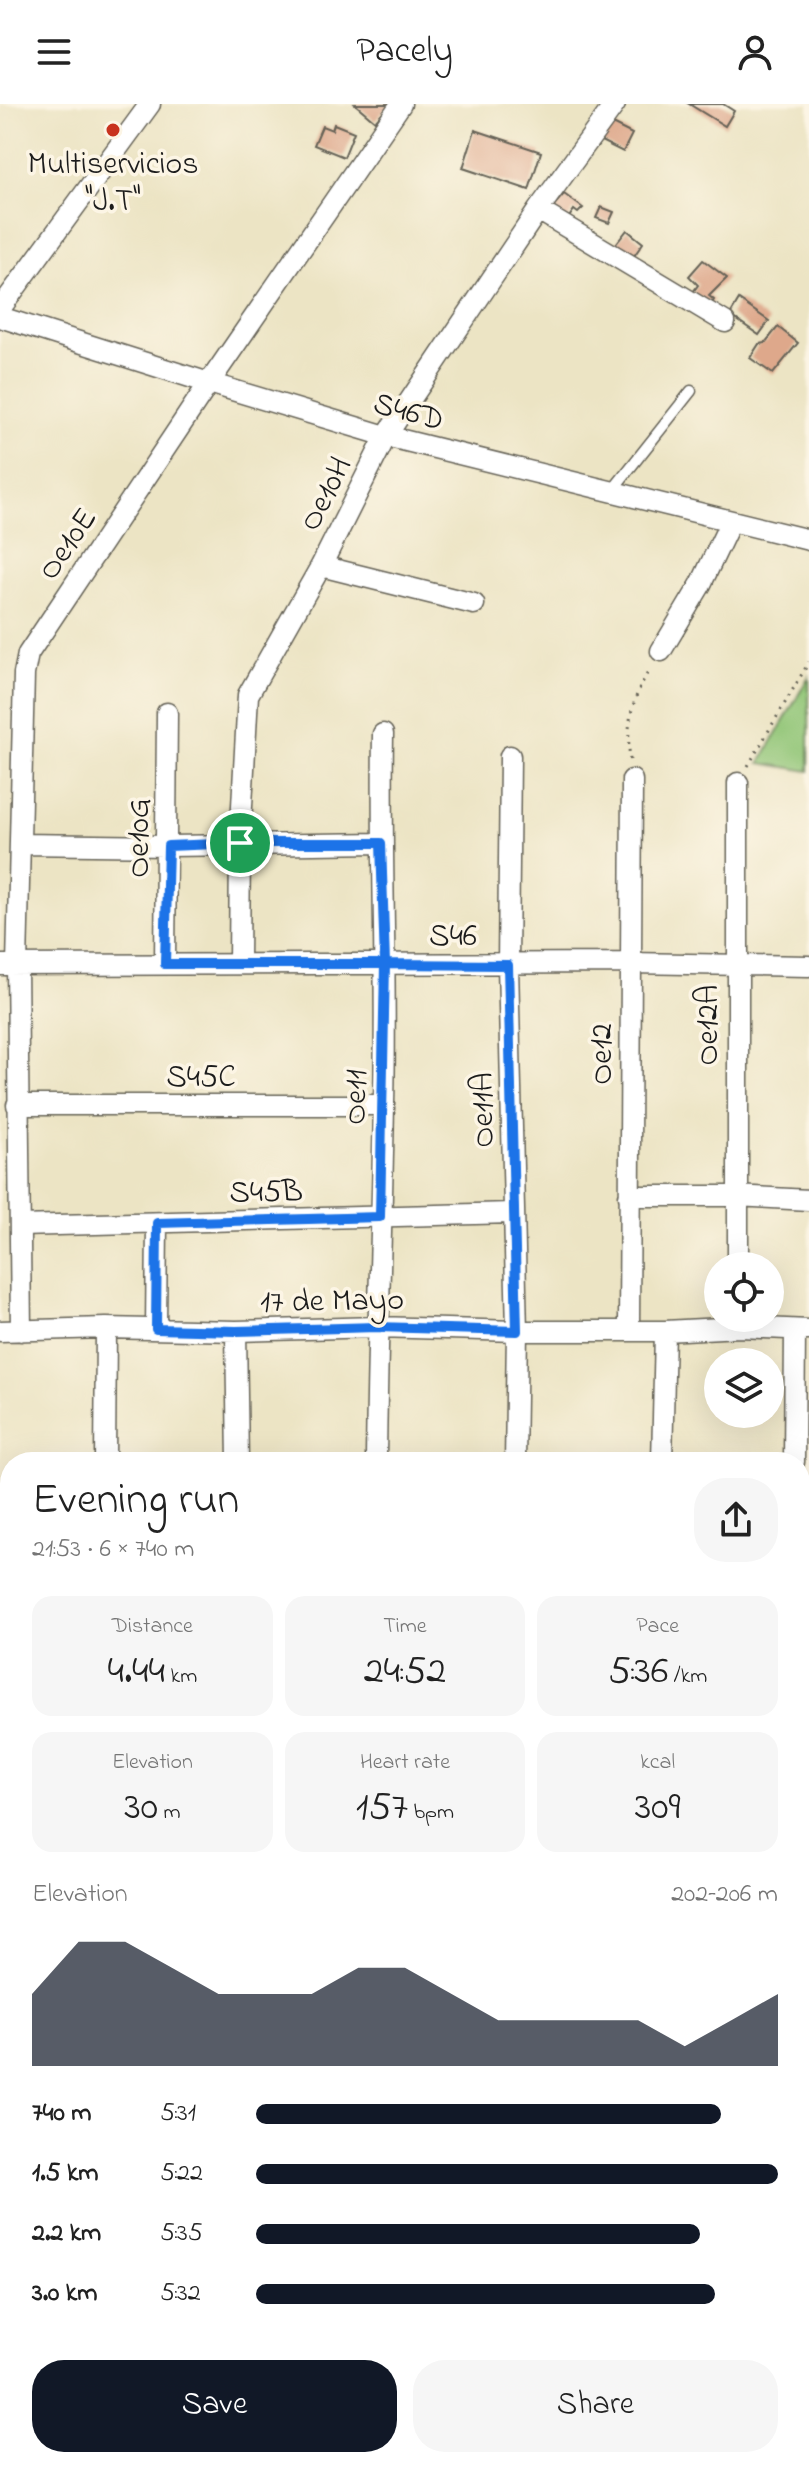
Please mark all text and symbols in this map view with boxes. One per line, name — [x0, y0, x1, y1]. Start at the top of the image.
text: Pacely — [356, 26, 453, 79]
icon: menu — [32, 30, 76, 74]
icon: person — [733, 30, 777, 74]
marker: Multiservicios "J.T" — [104, 121, 122, 139]
place label: Multiservicios "J.T" — [27, 142, 199, 226]
street label: S46D — [368, 381, 449, 445]
street label: Oe10H — [288, 449, 366, 540]
street label: Oe10E — [27, 499, 110, 591]
street label: Oe10G — [117, 798, 164, 878]
pin — [206, 809, 274, 877]
icon: arrive — [218, 821, 262, 865]
street label: S46 — [429, 914, 477, 961]
street label: Oe12A — [686, 984, 733, 1066]
street label: Oe12 — [580, 1023, 627, 1085]
street label: S45C — [166, 1055, 236, 1102]
street label: Oe11 — [334, 1069, 381, 1125]
street label: Oe11A — [460, 1072, 509, 1148]
street label: S45B — [229, 1169, 303, 1218]
map controls — [704, 1252, 784, 1428]
button: locate — [704, 1252, 784, 1332]
street label: 17 de Mayo — [260, 1278, 404, 1327]
button: layers — [704, 1348, 784, 1428]
text: Evening run — [32, 1469, 239, 1533]
button: share — [694, 1478, 778, 1562]
text: 21:53 · 6 × 740 m — [32, 1531, 194, 1569]
text: Distance — [112, 1611, 193, 1643]
text: Time — [383, 1611, 427, 1643]
text: Pace — [636, 1611, 679, 1643]
text: 4.44 — [107, 1643, 165, 1702]
text: 24:52 — [364, 1643, 446, 1702]
text: 5:36 — [608, 1643, 668, 1702]
text: km — [165, 1661, 197, 1693]
text: /km — [668, 1661, 707, 1693]
text: Elevation — [112, 1747, 193, 1779]
text: Heart rate — [360, 1747, 450, 1779]
text: kcal — [640, 1747, 675, 1779]
text: 30 — [124, 1779, 158, 1838]
text: 157 — [356, 1779, 408, 1838]
text: 309 — [635, 1779, 681, 1838]
text: m — [158, 1797, 181, 1829]
text: bpm — [408, 1797, 454, 1829]
text: Elevation — [32, 1876, 128, 1914]
text: 202–206 m — [671, 1876, 778, 1914]
text: 740 m — [32, 2095, 91, 2133]
text: 5:31 — [160, 2095, 196, 2133]
text: 1.5 km — [32, 2155, 99, 2193]
text: 5:22 — [160, 2155, 203, 2193]
text: 2.2 km — [32, 2215, 101, 2253]
text: 5:35 — [160, 2215, 203, 2253]
text: 3.0 km — [32, 2275, 97, 2313]
text: 5:32 — [160, 2275, 201, 2313]
button: Save — [32, 2360, 397, 2452]
button: Share — [413, 2360, 778, 2452]

